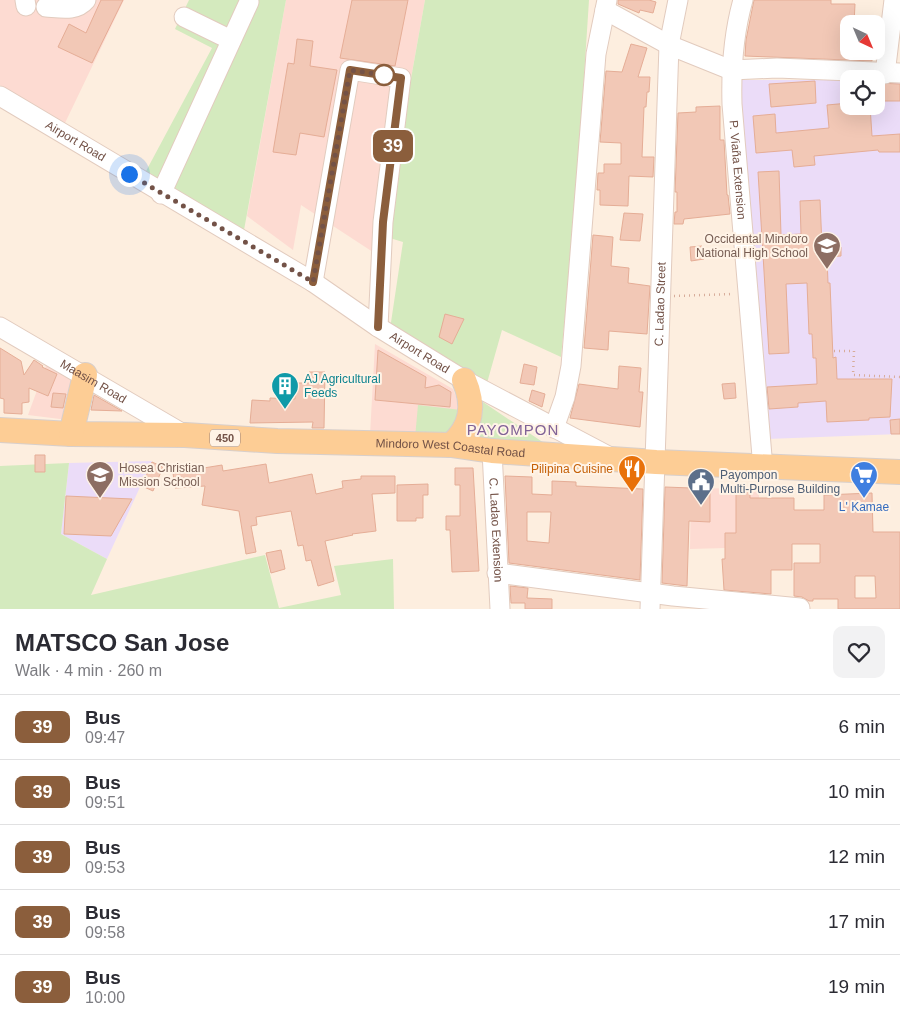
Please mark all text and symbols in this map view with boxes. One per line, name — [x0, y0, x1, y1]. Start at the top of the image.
north arrow — [840, 15, 885, 60]
map controls — [840, 15, 885, 115]
unlabelled marker — [373, 64, 395, 86]
button: locate — [840, 70, 885, 115]
street label: Airport Road — [43, 118, 108, 164]
street label: P. Viaña Extension — [726, 119, 749, 220]
line badge: 39 — [370, 130, 416, 162]
text: 39 — [383, 136, 403, 156]
your location — [117, 162, 142, 187]
school or university icon: Occidental Mindoro National High School — [812, 231, 842, 270]
place label: Occidental Mindoro National High School — [696, 232, 808, 260]
street label: C. Ladao Street — [652, 261, 669, 346]
street label: Airport Road — [387, 329, 452, 376]
street label: Maasim Road — [58, 357, 129, 406]
building icon: AJ Agricultural Feeds — [270, 371, 300, 410]
place label: AJ Agricultural Feeds — [304, 372, 381, 400]
district label: PAYOMPON — [467, 421, 559, 438]
road number: 450 — [210, 429, 240, 446]
street label: Mindoro West Coastal Road — [375, 436, 526, 460]
restaurant icon: Pilipina Cuisine — [617, 454, 647, 493]
school or university icon: Hosea Christian Mission School — [85, 460, 115, 499]
supermarket icon: L' Kamae — [849, 460, 879, 499]
place label: Hosea Christian Mission School — [119, 461, 204, 489]
place label: Pilipina Cuisine — [531, 462, 613, 476]
public building icon: Payompon Multi-Purpose Building — [686, 467, 716, 506]
place label: Payompon Multi-Purpose Building — [720, 468, 840, 496]
street label: C. Ladao Extension — [486, 477, 506, 583]
place label: L' Kamae — [839, 500, 889, 514]
button: heart — [833, 626, 885, 678]
text: MATSCO San Jose — [15, 629, 229, 656]
text: Walk · 4 min · 260 m — [15, 662, 162, 679]
text: Bus — [85, 707, 121, 728]
text: 6 min — [839, 716, 885, 737]
text: 39 — [32, 717, 53, 737]
text: 09:47 — [85, 729, 125, 746]
text: Bus — [85, 772, 121, 793]
text: 10 min — [828, 781, 885, 802]
text: 39 — [32, 782, 53, 802]
text: 09:51 — [85, 794, 125, 811]
text: Bus — [85, 837, 121, 858]
text: 12 min — [828, 846, 885, 867]
text: 39 — [32, 847, 53, 867]
text: 09:53 — [85, 859, 125, 876]
text: Bus — [85, 902, 121, 923]
text: 17 min — [828, 911, 885, 932]
text: 39 — [32, 912, 53, 932]
text: 09:58 — [85, 924, 125, 941]
text: Bus — [85, 967, 121, 988]
text: 19 min — [828, 976, 885, 997]
text: 39 — [32, 977, 53, 997]
text: 10:00 — [85, 989, 125, 1006]

